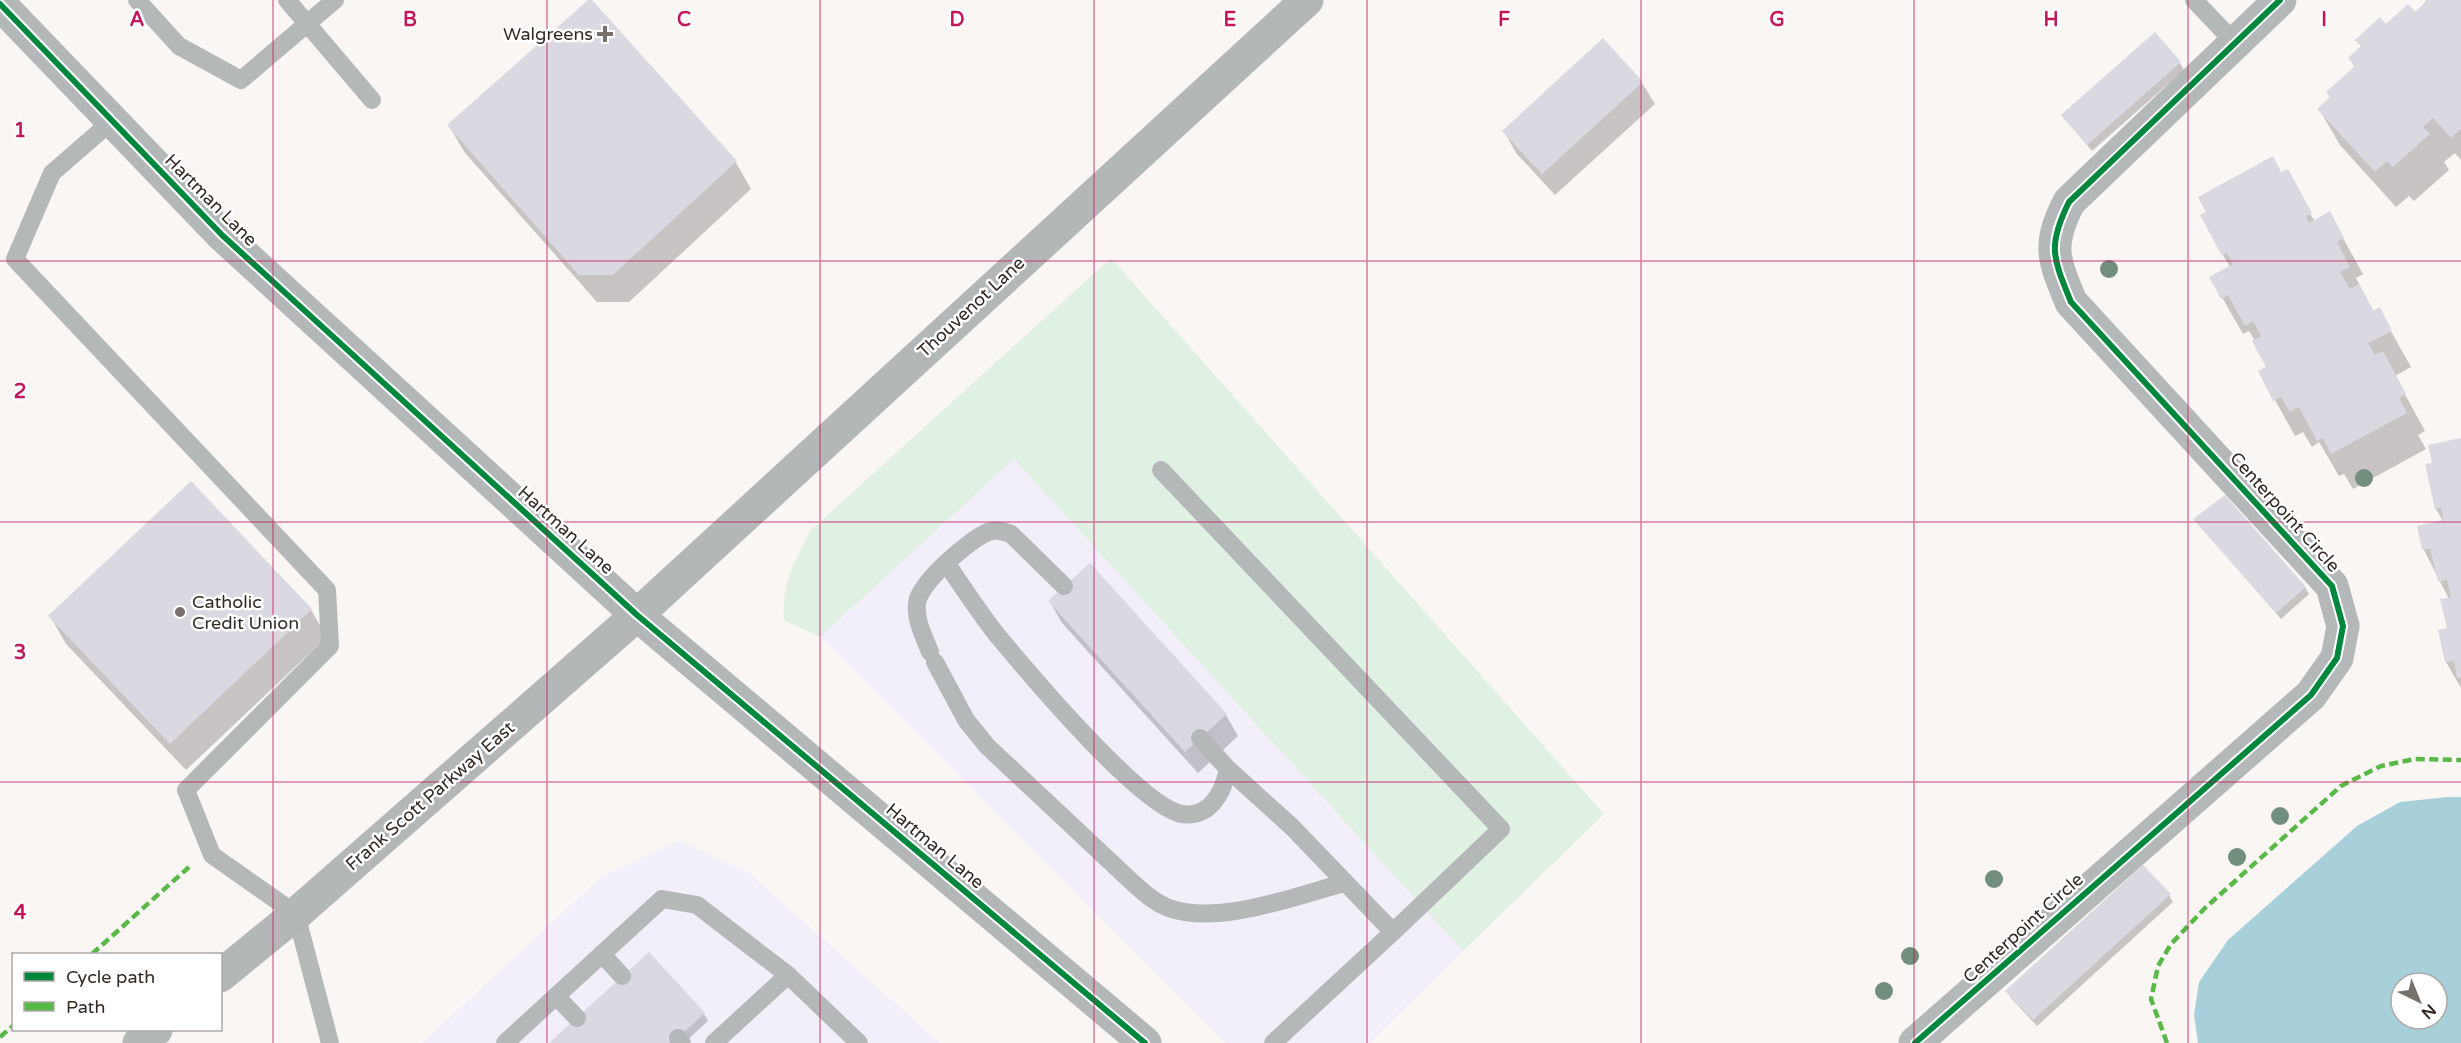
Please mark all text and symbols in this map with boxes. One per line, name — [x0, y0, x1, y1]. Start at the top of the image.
text: A — [130, 8, 145, 32]
text: B — [403, 8, 417, 32]
text: C — [677, 8, 691, 32]
text: D — [949, 8, 965, 32]
text: E — [1224, 8, 1237, 32]
text: F — [1498, 8, 1510, 32]
text: G — [1769, 8, 1785, 32]
text: H — [2043, 8, 2059, 32]
text: I — [2321, 8, 2327, 32]
place label: Walgreens — [503, 23, 593, 45]
marker: Walgreens — [598, 27, 612, 41]
text: 1 — [14, 119, 26, 143]
street label: Hartman Lane — [160, 149, 262, 251]
street label: Thouvenot Lane — [913, 252, 1029, 362]
text: 2 — [14, 380, 26, 404]
street label: Centerpoint Circle — [2225, 447, 2345, 577]
street label: Hartman Lane — [514, 481, 618, 579]
place label: Catholic Credit Union — [192, 591, 299, 634]
marker: Catholic Credit Union — [173, 605, 187, 619]
text: 3 — [14, 641, 26, 665]
street label: Frank Scott Parkway East — [341, 717, 519, 875]
street label: Hartman Lane — [881, 799, 989, 893]
street label: Centerpoint Circle — [1958, 868, 2088, 988]
text: 4 — [14, 901, 27, 925]
legend — [12, 953, 222, 1031]
text: Cycle path — [66, 966, 155, 988]
north arrow — [2389, 971, 2449, 1031]
text: Path — [66, 996, 105, 1018]
text: N — [2417, 1000, 2440, 1023]

